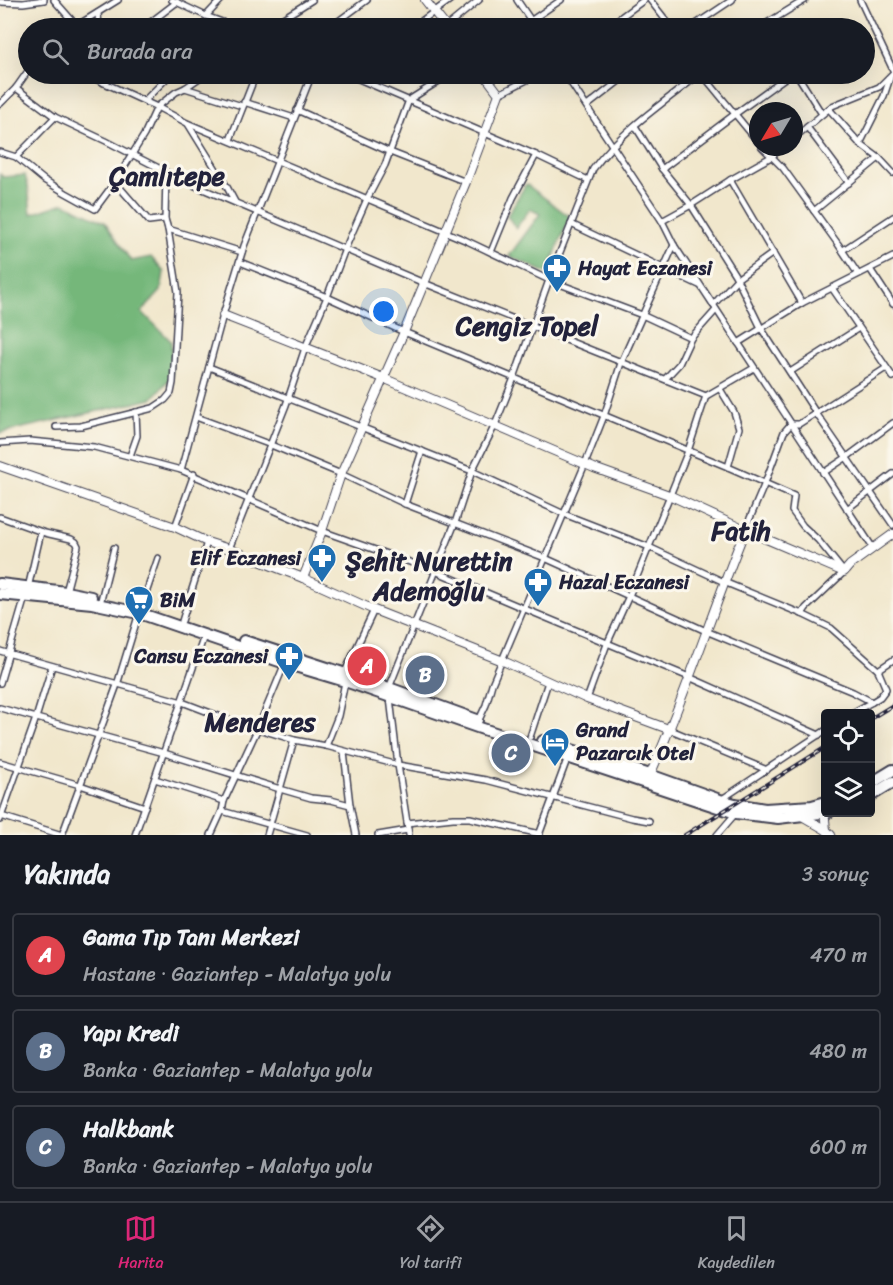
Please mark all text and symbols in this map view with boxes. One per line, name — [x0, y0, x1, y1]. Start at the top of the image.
search box — [18, 18, 875, 84]
text: Burada ara — [87, 32, 192, 71]
icon: search — [39, 35, 72, 68]
north arrow — [749, 102, 803, 156]
district label: Çamlıtepe — [108, 153, 225, 199]
place label: Hayat Eczanesi — [577, 251, 713, 286]
pharmacy icon: Hayat Eczanesi — [541, 252, 573, 294]
your location — [369, 297, 398, 326]
district label: Cengiz Topel — [455, 303, 600, 349]
district label: Fatih — [710, 508, 771, 554]
district label: Şehit Nurettin Ademoğlu — [344, 538, 513, 614]
place label: Elif Eczanesi — [190, 541, 302, 576]
pharmacy icon: Elif Eczanesi — [306, 542, 338, 584]
place label: Hazal Eczanesi — [558, 565, 691, 600]
pharmacy icon: Hazal Eczanesi — [522, 566, 554, 608]
place label: BiM — [160, 583, 196, 618]
supermarket icon: BiM — [123, 584, 155, 626]
place label: Cansu Eczanesi — [133, 639, 269, 674]
pharmacy icon: Cansu Eczanesi — [273, 640, 305, 682]
pin: A — [348, 644, 386, 688]
pin: B — [406, 652, 444, 698]
district label: Menderes — [204, 699, 316, 745]
map controls — [821, 709, 875, 817]
button: locate — [821, 709, 875, 763]
place label: Grand Pazarcık Otel — [575, 713, 696, 771]
hotel icon: Grand Pazarcık Otel — [539, 726, 571, 768]
pin: C — [492, 730, 530, 776]
button: layers — [821, 763, 875, 817]
text: Yakında — [24, 851, 110, 897]
text: 3 sonuç — [802, 857, 869, 892]
text: Gama Tıp Tanı Merkezi — [83, 918, 299, 957]
text: A — [39, 938, 52, 973]
text: 470 m — [810, 938, 867, 973]
text: Hastane · Gaziantep - Malatya yolu — [83, 957, 391, 992]
text: Yapı Kredi — [83, 1014, 179, 1053]
text: B — [39, 1034, 52, 1069]
text: 480 m — [809, 1034, 867, 1069]
text: Banka · Gaziantep - Malatya yolu — [83, 1053, 373, 1088]
text: Halkbank — [83, 1110, 174, 1149]
text: C — [39, 1130, 52, 1165]
text: 600 m — [810, 1130, 867, 1165]
text: Banka · Gaziantep - Malatya yolu — [83, 1149, 373, 1184]
tab: Harita — [118, 1212, 164, 1277]
tab: Yol tarifi — [400, 1212, 462, 1277]
tab: Kaydedilen — [698, 1212, 775, 1277]

